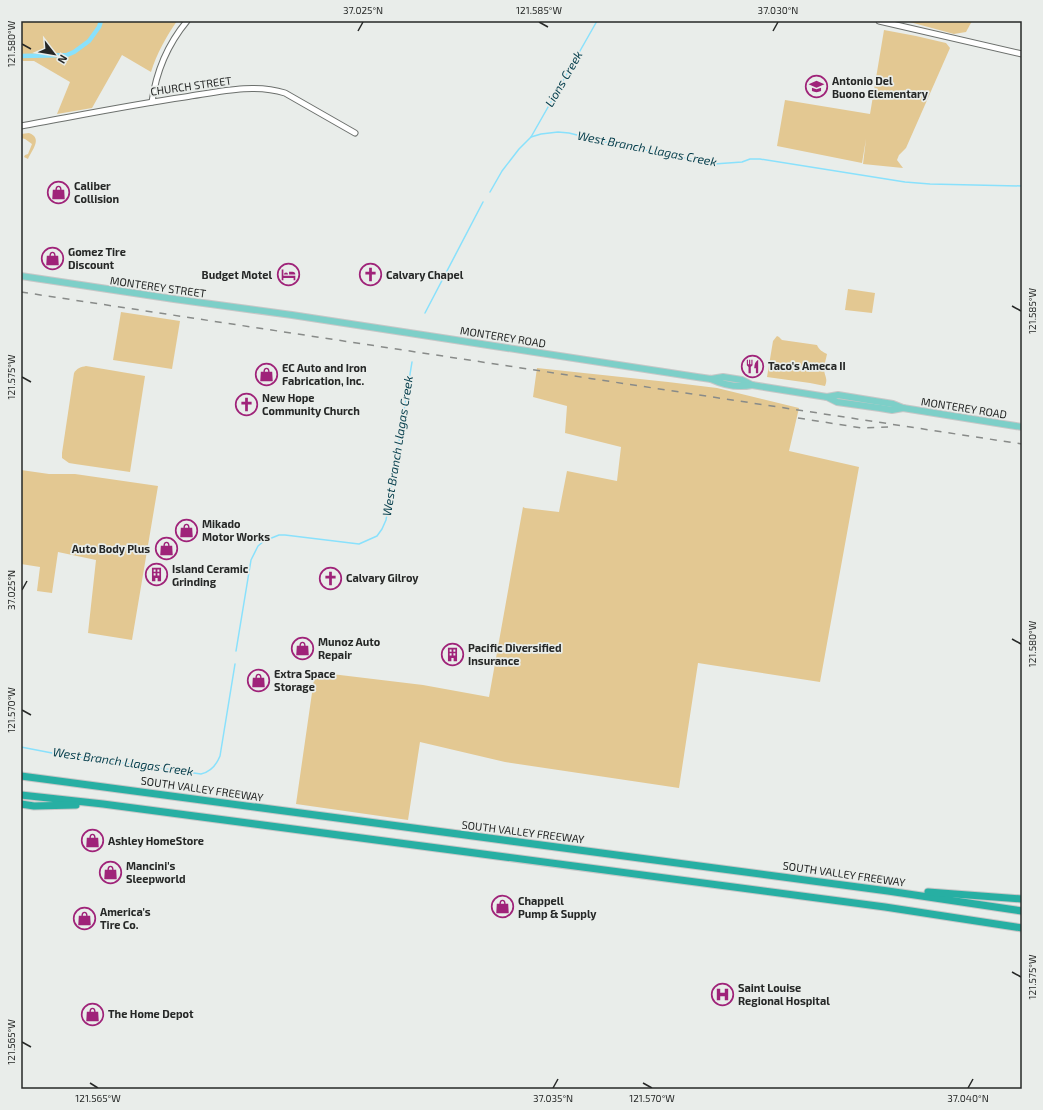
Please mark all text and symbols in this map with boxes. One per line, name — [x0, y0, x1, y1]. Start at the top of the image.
text: 37.025°N — [343, 4, 383, 16]
text: 121.585°W — [516, 4, 562, 16]
text: 37.030°N — [758, 4, 798, 16]
text: 121.580°W — [5, 20, 17, 67]
north arrow — [34, 34, 74, 74]
water label: Lions Creek — [542, 48, 585, 109]
text: N — [55, 53, 71, 66]
street label: CHURCH STREET — [149, 73, 233, 98]
school or university icon: Antonio Del Buono Elementary — [803, 74, 829, 100]
place label: Antonio Del Buono Elementary — [832, 74, 929, 101]
water label: West Branch Llagas Creek — [576, 128, 718, 168]
shop icon: Caliber Collision — [45, 179, 71, 205]
place label: Caliber Collision — [74, 179, 119, 205]
shop icon: Gomez Tire Discount — [39, 245, 65, 271]
place label: Gomez Tire Discount — [68, 245, 126, 271]
hotel icon: Budget Motel — [275, 262, 301, 288]
church icon: Calvary Chapel — [357, 262, 383, 288]
place label: Budget Motel — [202, 268, 272, 281]
place label: Calvary Chapel — [386, 268, 464, 282]
street label: MONTEREY STREET — [109, 273, 207, 300]
text: 121.585°W — [1026, 288, 1038, 334]
street label: MONTEREY ROAD — [459, 323, 547, 350]
restaurant icon: Taco's Ameca II — [740, 353, 766, 379]
text: 121.575°W — [5, 354, 17, 399]
place label: Taco's Ameca II — [768, 359, 846, 372]
shop icon: EC Auto and Iron Fabrication, Inc. — [254, 361, 280, 387]
place label: EC Auto and Iron Fabrication, Inc. — [282, 361, 367, 387]
water label: West Branch Llagas Creek — [379, 375, 415, 517]
church icon: New Hope Community Church — [234, 391, 260, 417]
place label: New Hope Community Church — [262, 391, 360, 418]
street label: MONTEREY ROAD — [920, 394, 1008, 421]
shop icon: Mikado Motor Works — [174, 517, 200, 543]
place label: Mikado Motor Works — [202, 517, 270, 543]
shop icon: Auto Body Plus — [153, 536, 179, 562]
place label: Auto Body Plus — [72, 542, 150, 556]
building icon: Island Ceramic Grinding — [144, 562, 170, 588]
place label: Island Ceramic Grinding — [172, 562, 249, 588]
church icon: Calvary Gilroy — [318, 565, 344, 591]
text: 37.025°N — [5, 570, 17, 610]
place label: Calvary Gilroy — [346, 571, 419, 585]
text: 121.580°W — [1026, 620, 1038, 667]
shop icon: Munoz Auto Repair — [289, 635, 315, 661]
place label: Munoz Auto Repair — [318, 635, 381, 661]
building icon: Pacific Diversified Insurance — [439, 641, 465, 667]
place label: Pacific Diversified Insurance — [468, 641, 562, 667]
shop icon: Extra Space Storage — [246, 667, 272, 693]
place label: Extra Space Storage — [274, 667, 335, 693]
text: 121.570°W — [5, 687, 17, 733]
water label: West Branch Llagas Creek — [52, 744, 194, 778]
street label: SOUTH VALLEY FREEWAY — [140, 773, 265, 804]
street label: SOUTH VALLEY FREEWAY — [461, 818, 586, 846]
shop icon: Ashley HomeStore — [79, 828, 105, 854]
place label: Ashley HomeStore — [108, 834, 204, 848]
street label: SOUTH VALLEY FREEWAY — [782, 858, 907, 889]
shop icon: Mancini's Sleepworld — [97, 859, 123, 885]
place label: Mancini's Sleepworld — [126, 859, 186, 885]
shop icon: Chappell Pump & Supply — [489, 894, 515, 920]
place label: Chappell Pump & Supply — [518, 894, 597, 921]
shop icon: America's Tire Co. — [72, 905, 98, 931]
place label: America's Tire Co. — [100, 905, 151, 931]
text: 121.575°W — [1026, 954, 1038, 999]
hospital icon: Saint Louise Regional Hospital — [709, 981, 735, 1007]
place label: Saint Louise Regional Hospital — [738, 981, 830, 1007]
shop icon: The Home Depot — [79, 1001, 105, 1027]
place label: The Home Depot — [108, 1007, 194, 1020]
text: 121.565°W — [5, 1019, 17, 1065]
text: 121.565°W — [75, 1092, 121, 1104]
text: 37.035°N — [533, 1092, 573, 1104]
text: 121.570°W — [629, 1092, 675, 1104]
text: 37.040°N — [947, 1092, 989, 1104]

